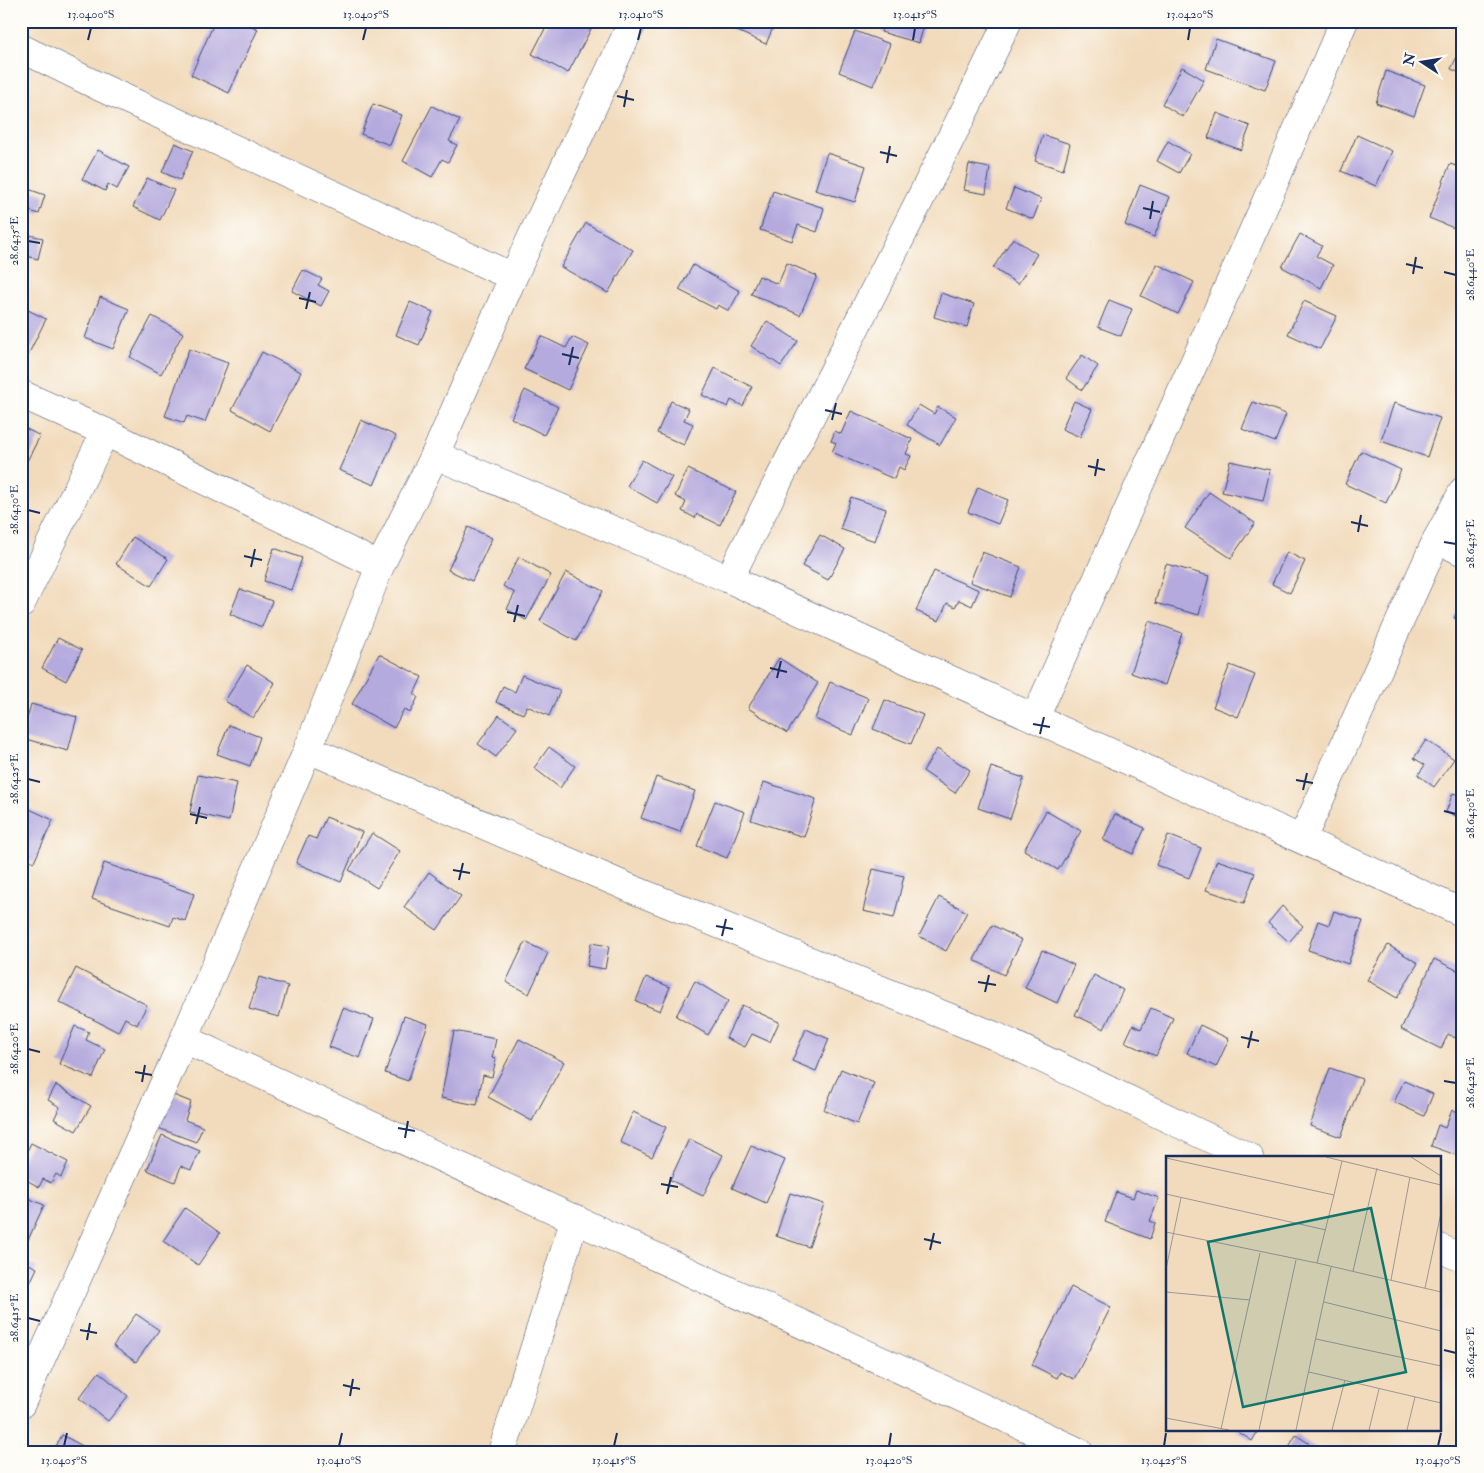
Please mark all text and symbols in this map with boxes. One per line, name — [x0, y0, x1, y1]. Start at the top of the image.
text: 13.0400°S — [67, 7, 115, 22]
text: 13.0405°S — [343, 7, 389, 22]
text: 13.0410°S — [618, 7, 664, 22]
text: 13.0415°S — [893, 7, 937, 22]
text: 13.0420°S — [1167, 7, 1213, 22]
north arrow — [1396, 38, 1446, 88]
text: N — [1400, 51, 1419, 68]
text: 28.6435°E — [7, 216, 22, 266]
text: 28.6440°E — [1463, 249, 1478, 301]
text: 28.6430°E — [7, 485, 22, 535]
text: 28.6435°E — [1463, 519, 1478, 569]
text: 28.6425°E — [7, 753, 22, 804]
text: 28.6430°E — [1463, 789, 1478, 839]
text: 28.6420°E — [7, 1023, 22, 1075]
text: 28.6425°E — [1463, 1057, 1478, 1108]
inset map — [1166, 1156, 1442, 1430]
text: 28.6415°E — [7, 1293, 22, 1342]
text: 28.6420°E — [1463, 1327, 1478, 1379]
text: 13.0405°S — [41, 1453, 87, 1468]
text: 13.0410°S — [316, 1453, 362, 1468]
text: 13.0415°S — [592, 1453, 636, 1468]
text: 13.0420°S — [866, 1453, 912, 1468]
text: 13.0425°S — [1141, 1453, 1187, 1468]
text: 13.0430°S — [1415, 1453, 1461, 1468]

